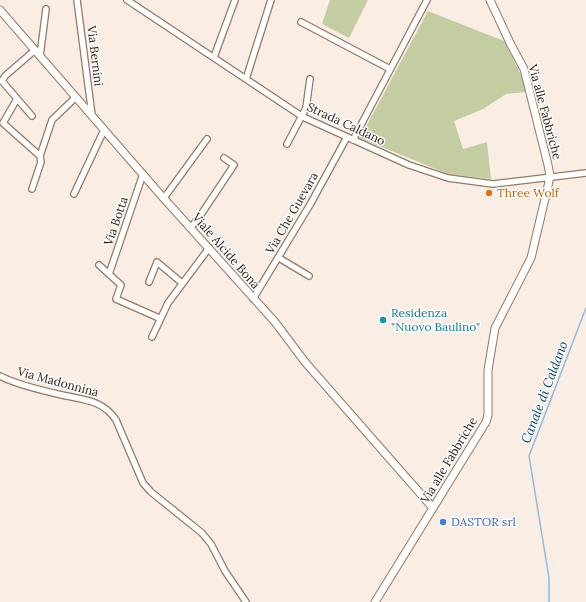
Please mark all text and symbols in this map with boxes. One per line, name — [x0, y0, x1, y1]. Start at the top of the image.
street label: Via Bernini — [84, 24, 107, 87]
street label: Via alle Fabbriche — [525, 62, 565, 161]
street label: Strada Caldano — [305, 99, 388, 148]
street label: Via Che Guevara — [262, 169, 321, 257]
place label: Three Wolf — [497, 185, 560, 200]
marker: Three Wolf — [484, 188, 494, 198]
street label: Via Botta — [100, 195, 131, 248]
street label: Viale Alcide Bona — [189, 209, 263, 292]
place label: Residenza "Nuovo Baulino" — [391, 305, 480, 334]
marker: Residenza "Nuovo Baulino" — [378, 315, 388, 325]
water label: Canale di Caldano — [517, 338, 572, 446]
street label: Via Madonnina — [15, 363, 100, 400]
street label: Via alle Fabbriche — [416, 414, 480, 506]
place label: DASTOR srl — [451, 514, 516, 529]
marker: DASTOR srl — [438, 517, 448, 527]

